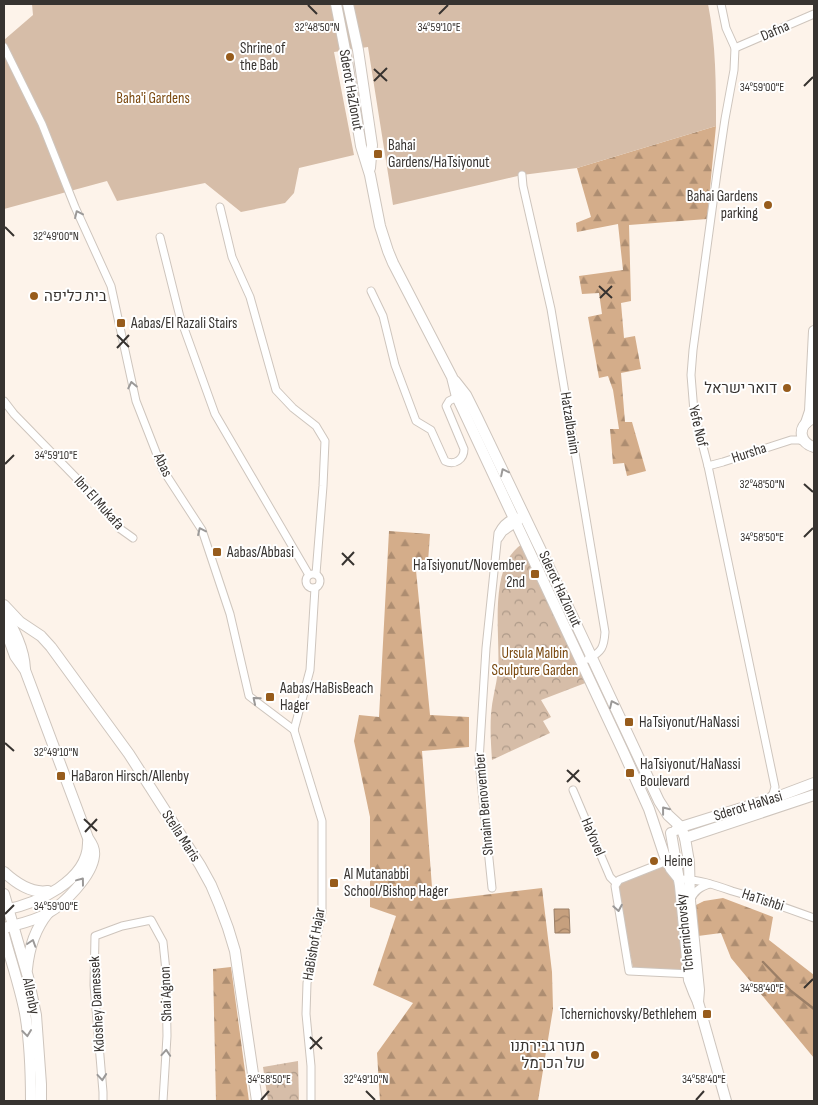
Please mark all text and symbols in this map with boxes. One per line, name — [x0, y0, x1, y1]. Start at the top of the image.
street label: Dafna — [758, 16, 793, 46]
text: 32°48'50"N — [294, 20, 340, 35]
text: 34°59'10"E — [417, 20, 461, 35]
place label: Shrine of the Bab — [240, 39, 286, 75]
street label: Sderot HaZionut — [335, 48, 368, 132]
marker: Shrine of the Bab — [224, 51, 236, 63]
text: 34°59'00"E — [740, 80, 784, 95]
park label: Baha'i Gardens — [116, 89, 190, 108]
place label: Bahai Gardens/HaTsiyonut — [388, 136, 490, 172]
marker: Bahai Gardens/HaTsiyonut — [372, 148, 384, 160]
place label: Bahai Gardens parking — [687, 187, 758, 223]
marker: Bahai Gardens parking — [762, 199, 774, 211]
one-way arrow — [74, 210, 84, 219]
text: 32°49'00"N — [33, 229, 79, 244]
place label: בית כליפה — [44, 287, 107, 306]
marker: בית כליפה — [28, 290, 40, 302]
place label: Aabas/El Razali Stairs — [130, 314, 237, 333]
marker: Aabas/El Razali Stairs — [115, 317, 127, 329]
place label: דואר ישראל — [704, 379, 777, 398]
one-way arrow — [127, 381, 138, 389]
marker: דואר ישראל — [781, 382, 793, 394]
street label: Hatzalbanim — [556, 390, 584, 456]
street label: Yefe Nof — [684, 403, 712, 449]
street label: Hursha — [729, 438, 769, 468]
text: 34°59'10"E — [34, 448, 78, 463]
street label: Abas — [149, 449, 177, 480]
one-way arrow — [500, 468, 510, 477]
street label: Ibn El Mukafa — [70, 472, 128, 534]
text: 32°48'50"N — [739, 477, 785, 492]
one-way arrow — [197, 527, 208, 536]
text: 34°58'50"E — [740, 530, 784, 545]
place label: Aabas/Abbasi — [226, 543, 294, 562]
marker: Aabas/Abbasi — [211, 546, 223, 558]
street label: Sderot HaZionut — [534, 548, 586, 630]
place label: HaTsiyonut/November 2nd — [413, 556, 526, 592]
marker: HaTsiyonut/November 2nd — [529, 568, 541, 580]
park label: Ursula Malbin Sculpture Garden — [492, 644, 578, 680]
place label: Aabas/HaBisBeach Hager — [279, 679, 373, 715]
marker: Aabas/HaBisBeach Hager — [264, 691, 276, 703]
one-way arrow — [252, 697, 261, 706]
one-way arrow — [609, 700, 619, 709]
place label: HaTsiyonut/HaNassi — [639, 713, 740, 732]
marker: HaTsiyonut/HaNassi — [623, 716, 635, 728]
text: 32°49'10"N — [34, 745, 78, 760]
street label: Shnaim Benovember — [470, 751, 498, 856]
place label: HaTsiyonut/HaNassi Boulevard — [640, 755, 741, 791]
place label: HaBaron Hirsch/Allenby — [71, 767, 189, 786]
marker: HaTsiyonut/HaNassi Boulevard — [624, 767, 636, 779]
marker: HaBaron Hirsch/Allenby — [55, 770, 67, 782]
street label: Sderot HaNasi — [711, 786, 785, 825]
street label: Stella Maris — [157, 807, 205, 865]
one-way arrow — [662, 807, 671, 816]
street label: HaYovel — [577, 815, 609, 859]
place label: Heine — [664, 852, 693, 871]
marker: Heine — [648, 855, 660, 867]
place label: Al Mutanabbi School/Bishop Hager — [343, 865, 449, 901]
marker: Al Mutanabbi School/Bishop Hager — [328, 877, 340, 889]
one-way arrow — [76, 878, 84, 887]
street label: HaTishbi — [740, 884, 787, 916]
street label: Tchernichovsky — [671, 893, 699, 973]
text: 34°59'00"E — [34, 899, 78, 914]
one-way arrow — [613, 904, 623, 913]
street label: HaBishof Hajar — [298, 905, 330, 982]
one-way arrow — [27, 939, 37, 947]
street label: Kdoshey Damessek — [85, 955, 109, 1052]
street label: Shai Agnon — [156, 966, 176, 1022]
street label: Allenby — [18, 975, 44, 1016]
text: 34°58'40"E — [740, 981, 784, 996]
place label: Tchernichovsky/Bethlehem — [560, 1005, 697, 1024]
marker: Tchernichovsky/Bethlehem — [701, 1008, 713, 1020]
one-way arrow — [21, 1030, 32, 1038]
place label: מנזר גבירתנו של הכרמל — [510, 1037, 585, 1073]
one-way arrow — [160, 1048, 171, 1056]
marker: מנזר גבירתנו של הכרמל — [589, 1049, 601, 1061]
text: 34°58'50"E — [247, 1072, 291, 1087]
text: 32°49'10"N — [344, 1072, 388, 1087]
text: 34°58'40"E — [682, 1072, 726, 1087]
one-way arrow — [96, 1073, 107, 1081]

